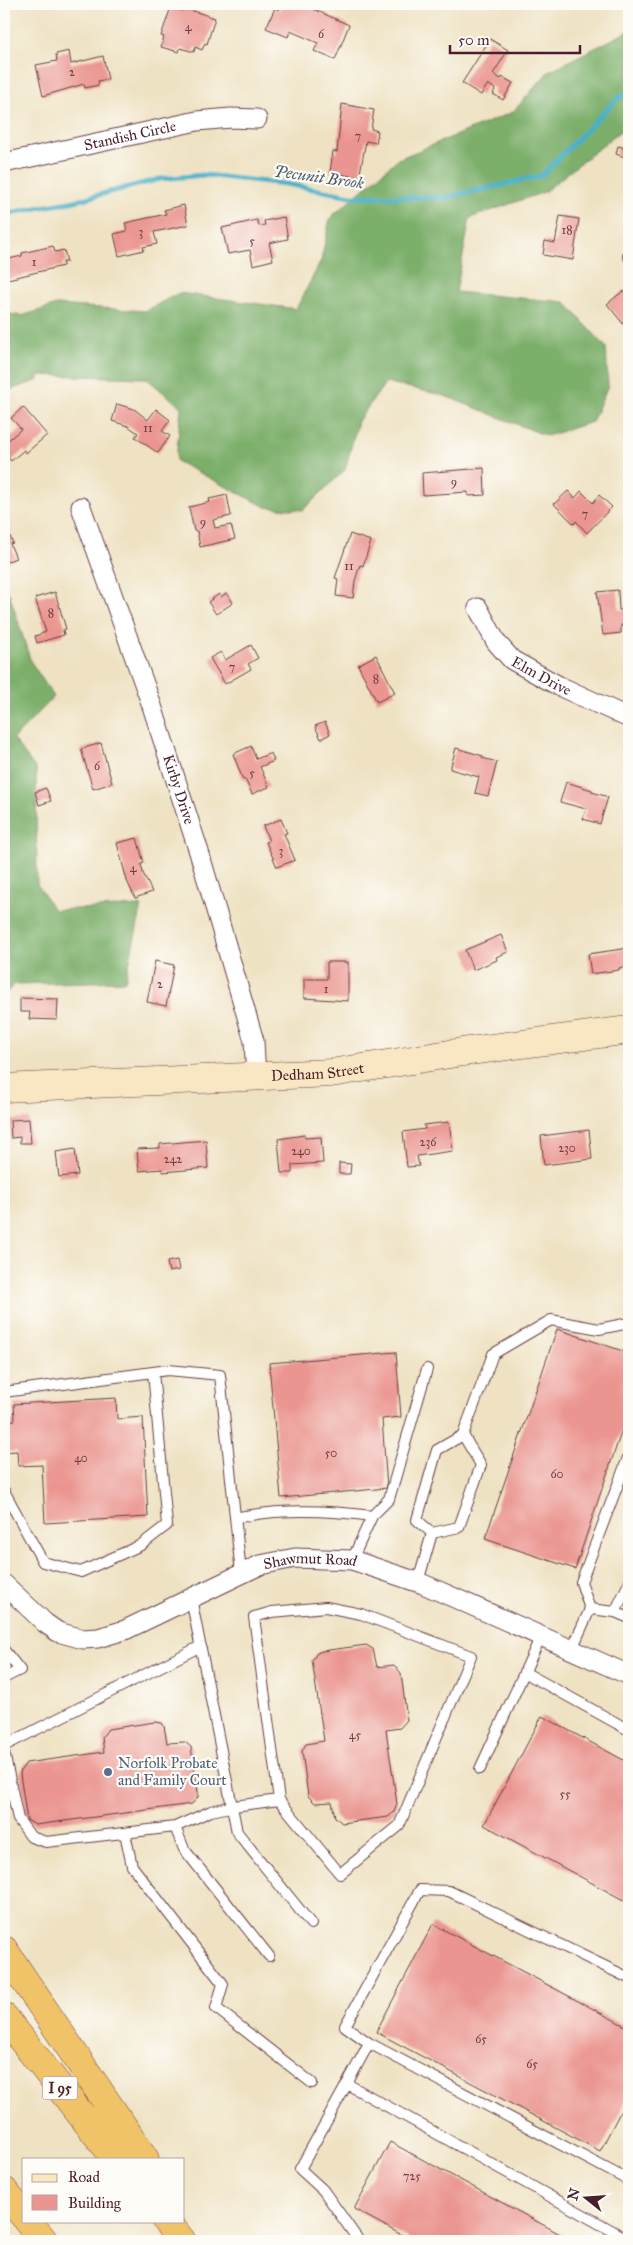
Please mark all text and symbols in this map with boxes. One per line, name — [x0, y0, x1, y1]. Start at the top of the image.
house number: 4 — [185, 20, 192, 34]
scale bar — [450, 22, 580, 54]
house number: 6 — [318, 27, 325, 41]
text: 50 m — [458, 31, 490, 49]
house number: 2 — [69, 65, 75, 79]
street label: Standish Circle — [82, 117, 178, 154]
house number: 7 — [355, 129, 361, 143]
water label: Pecunit Brook — [273, 161, 365, 193]
house number: 18 — [561, 223, 573, 237]
house number: 3 — [139, 225, 144, 239]
house number: 5 — [249, 234, 255, 248]
house number: 1 — [32, 255, 37, 269]
house number: 11 — [143, 421, 153, 435]
house number: 9 — [451, 475, 457, 489]
house number: 7 — [582, 507, 588, 521]
house number: 9 — [200, 515, 206, 529]
house number: 11 — [344, 559, 354, 573]
house number: 8 — [48, 606, 54, 620]
street label: Elm Drive — [508, 652, 574, 699]
house number: 7 — [229, 660, 235, 674]
house number: 8 — [373, 672, 379, 686]
street label: Kirby Drive — [159, 752, 199, 827]
house number: 6 — [94, 759, 101, 773]
house number: 5 — [249, 766, 255, 780]
house number: 3 — [279, 844, 284, 858]
house number: 4 — [130, 861, 137, 875]
house number: 2 — [157, 977, 163, 991]
house number: 1 — [324, 982, 329, 996]
street label: Dedham Street — [271, 1059, 366, 1085]
house number: 236 — [420, 1135, 437, 1149]
house number: 230 — [558, 1141, 576, 1155]
house number: 240 — [291, 1144, 311, 1158]
house number: 242 — [164, 1152, 182, 1166]
house number: 50 — [325, 1446, 337, 1460]
house number: 40 — [74, 1451, 88, 1465]
house number: 60 — [550, 1467, 564, 1481]
street label: Shawmut Road — [262, 1549, 360, 1573]
house number: 45 — [349, 1728, 362, 1742]
place label: Norfolk Probate and Family Court — [118, 1754, 227, 1789]
marker: Norfolk Probate and Family Court — [102, 1766, 114, 1778]
house number: 55 — [559, 1787, 571, 1801]
house number: 65 — [475, 2032, 487, 2046]
house number: 65 — [526, 2057, 538, 2071]
road number: I 95 — [42, 2076, 78, 2100]
legend — [22, 2158, 185, 2222]
text: Road — [68, 2168, 100, 2186]
house number: 725 — [403, 2169, 421, 2183]
north arrow — [560, 2172, 610, 2222]
text: N — [564, 2186, 584, 2203]
text: Building — [68, 2194, 122, 2212]

